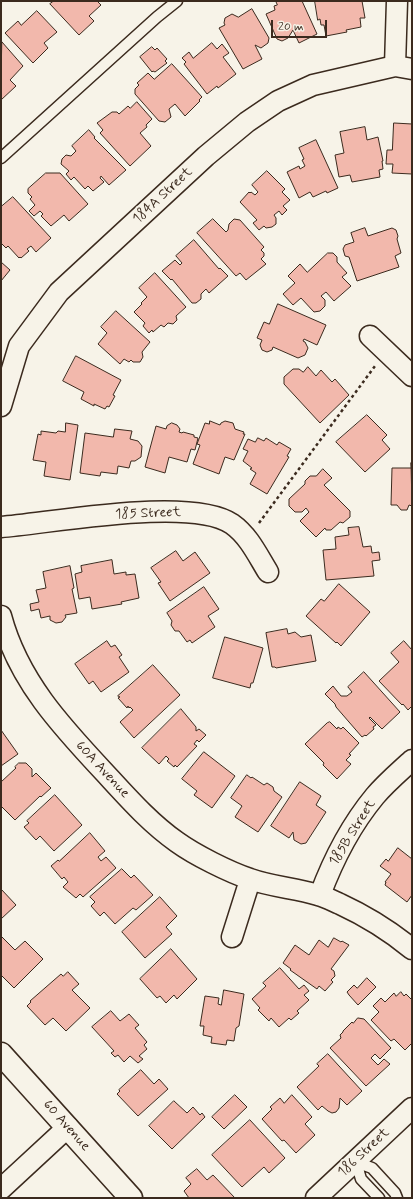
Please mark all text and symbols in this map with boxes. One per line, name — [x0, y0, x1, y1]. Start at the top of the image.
scale bar — [273, 12, 329, 38]
text: 20 m — [278, 19, 304, 35]
street label: 184A Street — [130, 164, 196, 228]
street label: 185 Street — [115, 504, 181, 524]
street label: 60A Avenue — [71, 738, 133, 802]
street label: 185B Street — [326, 797, 380, 869]
street label: 60 Avenue — [39, 1097, 93, 1155]
street label: 186 Street — [335, 1125, 393, 1181]

